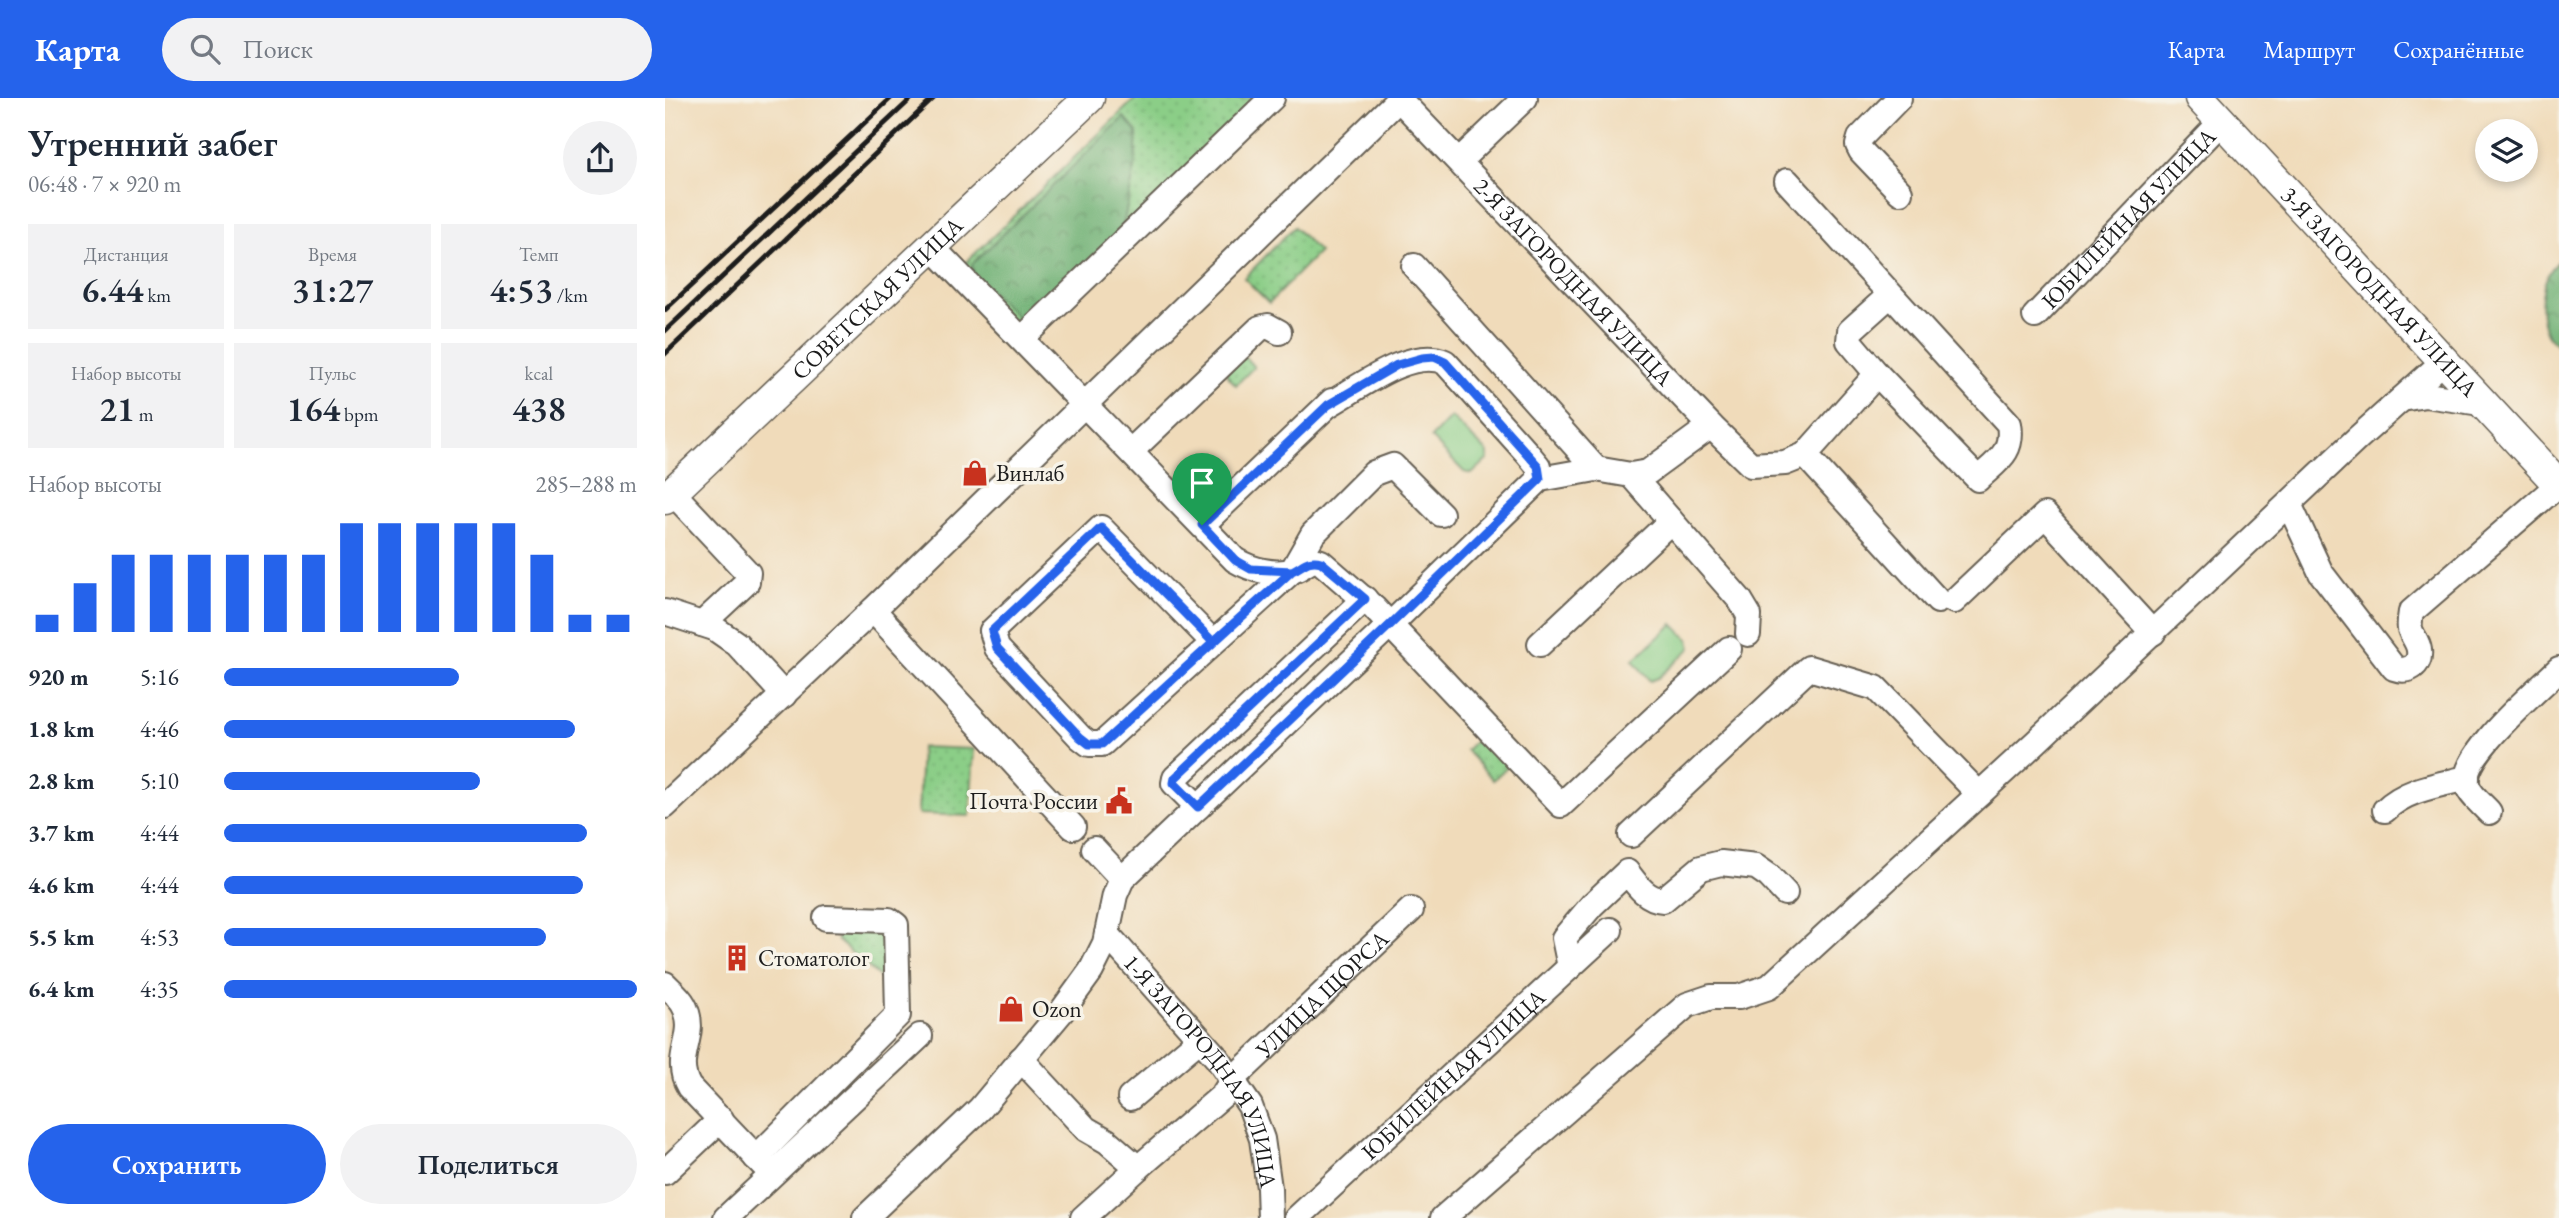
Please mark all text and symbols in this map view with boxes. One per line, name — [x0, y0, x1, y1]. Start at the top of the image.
search box — [162, 18, 652, 81]
text: Карта — [35, 28, 120, 71]
icon: search — [186, 30, 224, 68]
text: Поиск — [242, 32, 313, 66]
text: Карта — [2168, 34, 2225, 65]
text: Маршрут — [2263, 34, 2355, 65]
text: Сохранённые — [2393, 34, 2524, 65]
text: Утренний забег — [28, 118, 278, 167]
map controls — [2475, 119, 2538, 182]
button: layers — [2475, 119, 2538, 182]
button: share — [563, 121, 637, 195]
street label: ЮБИЛЕЙНАЯ УЛИЦА — [2035, 121, 2223, 315]
text: 06:48 · 7 × 920 m — [28, 169, 181, 199]
street label: 2-Я ЗАГОРОДНАЯ УЛИЦА — [1467, 171, 1680, 393]
street label: 3-Я ЗАГОРОДНАЯ УЛИЦА — [2275, 180, 2485, 404]
street label: СОВЕТСКАЯ УЛИЦА — [785, 210, 970, 386]
text: Дистанция — [84, 242, 169, 267]
text: Время — [308, 242, 357, 267]
text: Темп — [519, 242, 559, 267]
text: 6.44 — [81, 267, 144, 312]
text: 31:27 — [292, 267, 373, 312]
text: 4:53 — [490, 267, 553, 312]
text: km — [144, 283, 171, 308]
text: /km — [553, 283, 588, 308]
text: Набор высоты — [71, 361, 181, 386]
text: Пульс — [308, 361, 357, 386]
text: kcal — [525, 361, 553, 386]
text: 21 — [99, 386, 135, 431]
text: 164 — [286, 386, 340, 431]
text: 438 — [512, 386, 566, 431]
text: m — [135, 402, 153, 427]
text: bpm — [340, 402, 379, 427]
pin — [1172, 453, 1232, 525]
shop icon: Винлаб — [960, 458, 990, 488]
place label: Винлаб — [996, 458, 1065, 488]
icon: arrive — [1183, 464, 1221, 502]
text: Набор высоты — [28, 469, 162, 499]
text: 285–288 m — [536, 469, 637, 499]
text: 920 m — [28, 662, 89, 692]
text: 5:16 — [140, 662, 179, 692]
text: 1.8 km — [28, 714, 95, 744]
text: 4:46 — [140, 714, 179, 744]
text: 2.8 km — [28, 766, 95, 796]
text: 5:10 — [140, 766, 179, 796]
place label: Почта России — [969, 786, 1098, 816]
public building icon: Почта России — [1104, 786, 1134, 816]
text: 3.7 km — [28, 818, 95, 848]
text: 4:44 — [140, 818, 179, 848]
text: 4.6 km — [28, 870, 95, 900]
text: 4:44 — [140, 870, 179, 900]
text: 5.5 km — [28, 922, 95, 952]
text: 4:53 — [140, 922, 179, 952]
street label: УЛИЦА ЩОРСА — [1249, 923, 1396, 1065]
building icon: Стоматолог — [722, 943, 752, 973]
place label: Стоматолог — [758, 943, 869, 973]
street label: 1-Я ЗАГОРОДНАЯ УЛИЦА — [1117, 948, 1284, 1191]
text: 6.4 km — [28, 974, 95, 1004]
text: 4:35 — [140, 974, 179, 1004]
street label: ЮБИЛЕЙНАЯ УЛИЦА — [1355, 982, 1552, 1167]
shop icon: Ozon — [996, 994, 1026, 1024]
place label: Ozon — [1032, 994, 1082, 1024]
button: Сохранить — [28, 1124, 326, 1204]
button: Поделиться — [340, 1124, 637, 1204]

